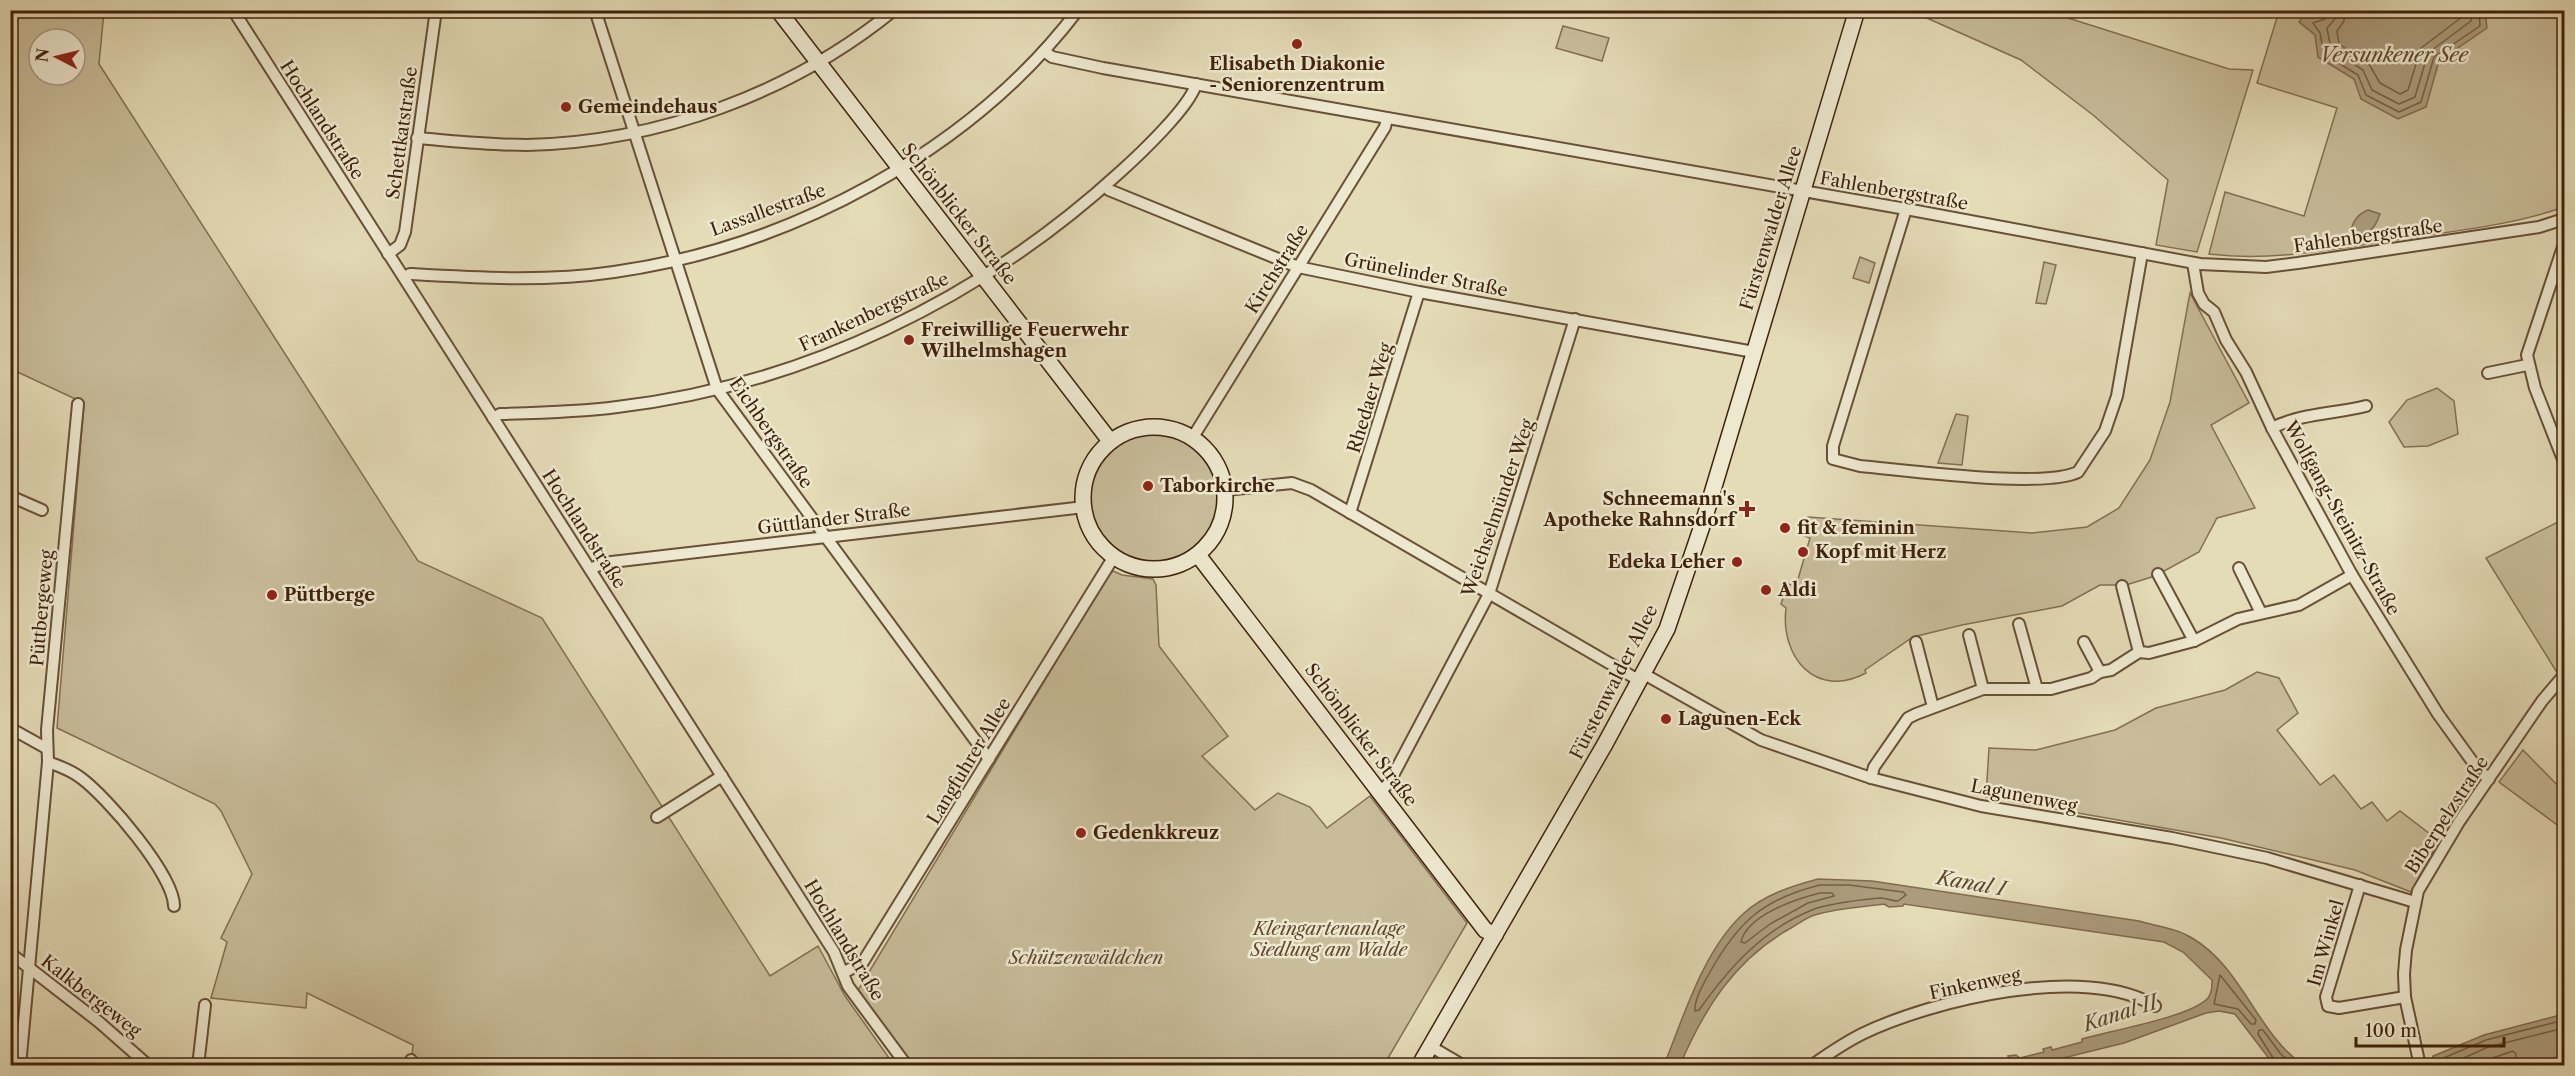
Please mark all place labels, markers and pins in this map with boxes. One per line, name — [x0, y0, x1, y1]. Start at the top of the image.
marker: Elisabeth Diakonie - Seniorenzentrum — [1290, 37, 1304, 51]
place label: Elisabeth Diakonie - Seniorenzentrum — [1209, 53, 1385, 96]
place label: Gemeindehaus — [578, 96, 717, 118]
marker: Gemeindehaus — [559, 100, 573, 114]
place label: Freiwillige Feuerwehr Wilhelmshagen — [920, 319, 1129, 362]
marker: Freiwillige Feuerwehr Wilhelmshagen — [902, 333, 916, 347]
place label: Taborkirche — [1160, 475, 1275, 497]
marker: Taborkirche — [1141, 479, 1155, 493]
place label: Schneemann's Apotheke Rahnsdorf — [1543, 488, 1737, 531]
marker: Schneemann's Apotheke Rahnsdorf — [1740, 502, 1754, 516]
place label: fit & feminin — [1797, 517, 1915, 539]
marker: fit & feminin — [1778, 521, 1792, 535]
place label: Kopf mit Herz — [1815, 541, 1946, 563]
marker: Kopf mit Herz — [1796, 545, 1810, 559]
place label: Edeka Leher — [1608, 551, 1725, 573]
marker: Edeka Leher — [1730, 555, 1744, 569]
place label: Aldi — [1777, 579, 1817, 601]
marker: Aldi — [1759, 583, 1773, 597]
place label: Püttberge — [284, 584, 375, 606]
marker: Püttberge — [265, 588, 279, 602]
place label: Lagunen-Eck — [1678, 708, 1802, 730]
marker: Lagunen-Eck — [1659, 712, 1673, 726]
place label: Gedenkkreuz — [1093, 822, 1219, 844]
marker: Gedenkkreuz — [1074, 826, 1088, 840]

